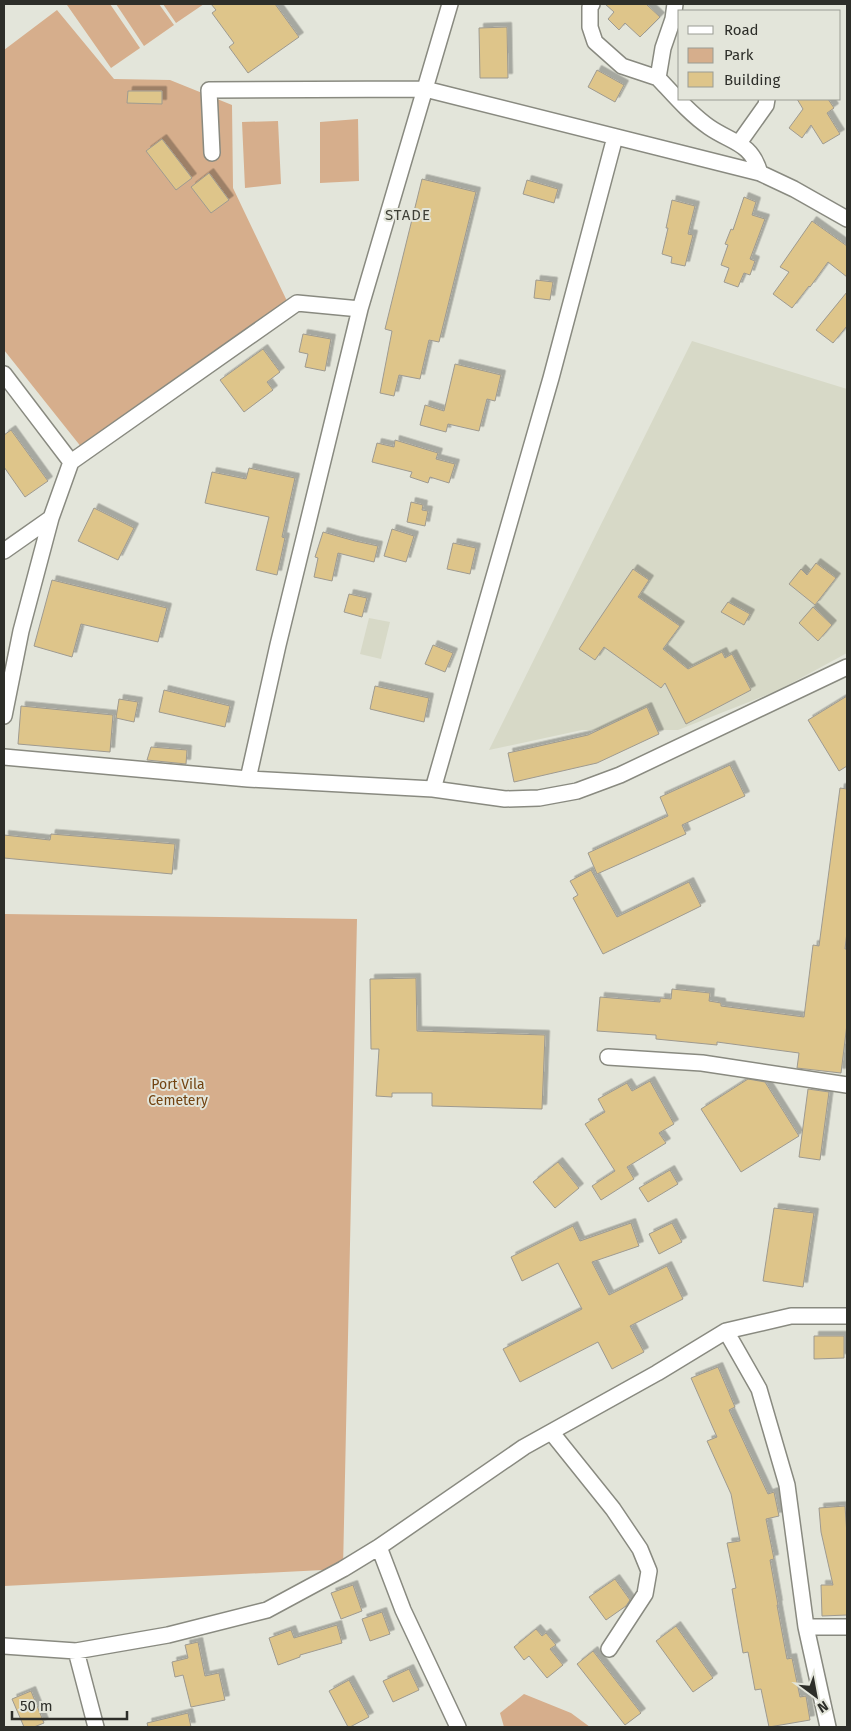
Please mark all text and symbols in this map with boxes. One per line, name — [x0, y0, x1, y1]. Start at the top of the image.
legend — [678, 10, 841, 100]
text: Road — [724, 21, 759, 39]
text: Park — [724, 46, 754, 64]
text: Building — [724, 71, 780, 89]
district label: STADE — [385, 206, 431, 224]
park label: Port Vila Cemetery — [148, 1076, 208, 1109]
north arrow — [791, 1671, 841, 1721]
scale bar — [12, 1688, 128, 1720]
text: 50 m — [20, 1697, 53, 1715]
text: N — [814, 1697, 831, 1716]

